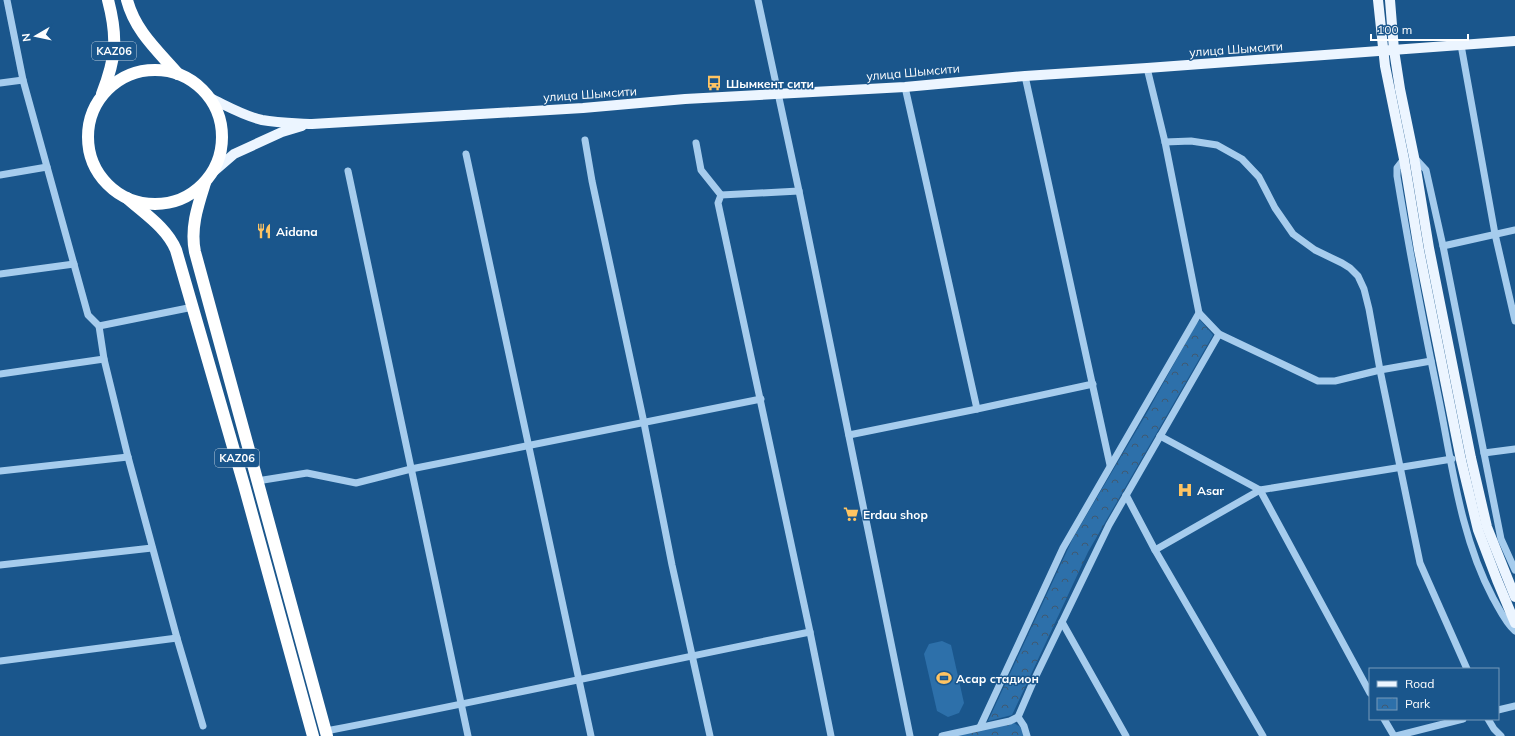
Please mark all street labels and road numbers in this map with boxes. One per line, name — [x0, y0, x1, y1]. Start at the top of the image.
street label: улица Шымсити — [1189, 38, 1283, 60]
road number: KАZ06 — [92, 42, 136, 60]
street label: улица Шымсити — [866, 60, 960, 84]
street label: улица Шымсити — [543, 83, 637, 105]
road number: KАZ06 — [215, 449, 259, 467]

